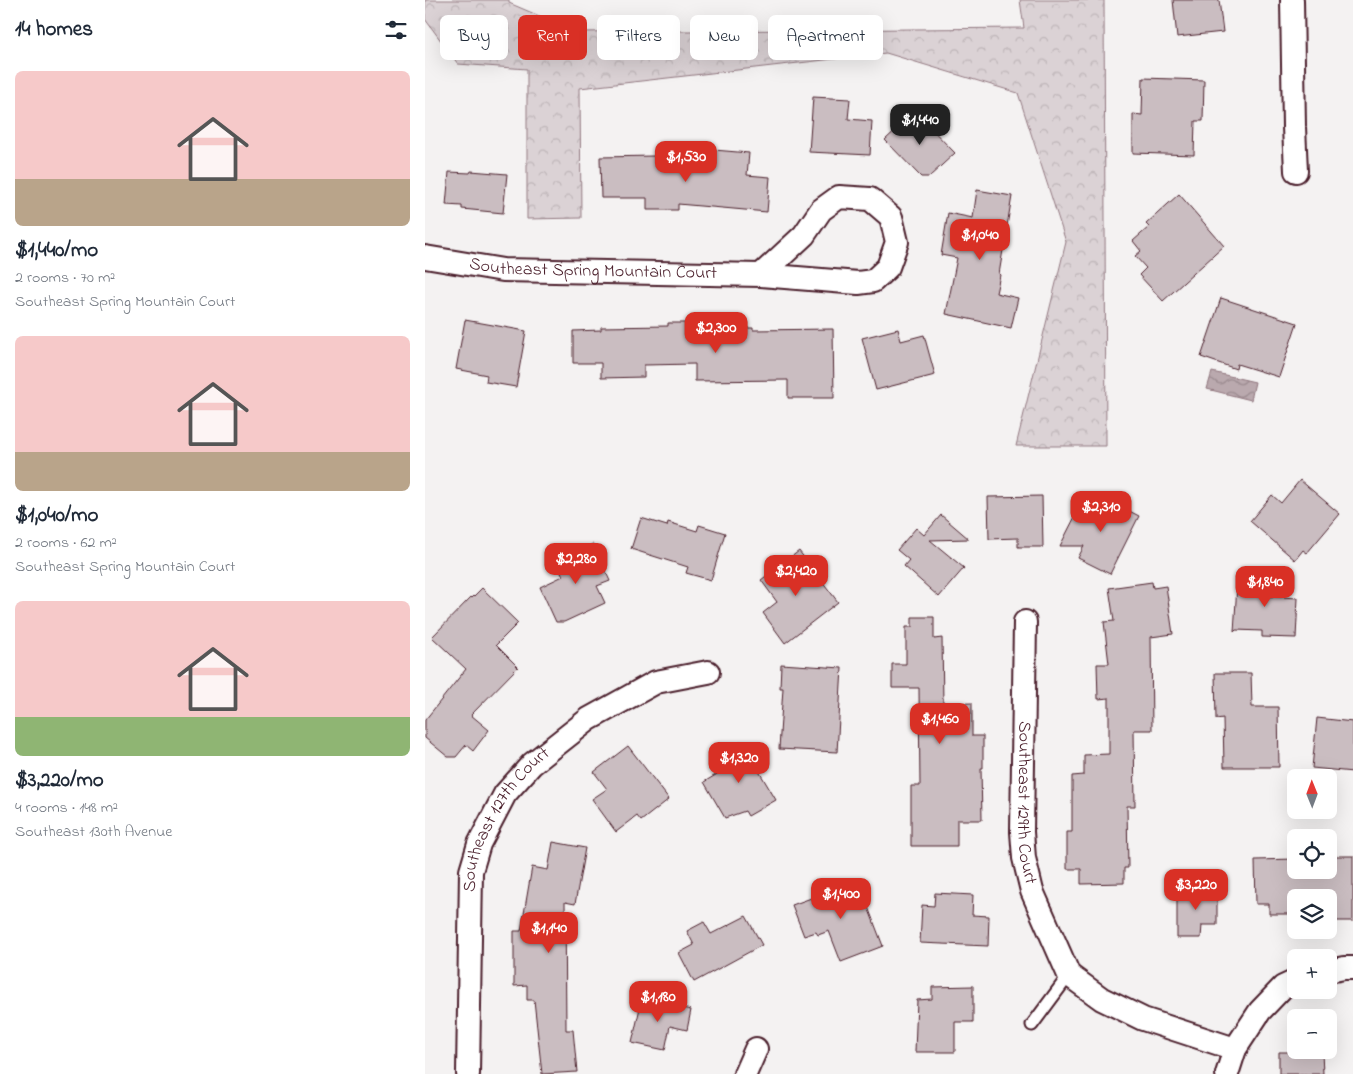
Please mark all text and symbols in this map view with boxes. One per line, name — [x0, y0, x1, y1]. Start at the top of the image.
text: 14 homes — [15, 15, 93, 45]
chip: Buy — [440, 15, 508, 60]
chip: Rent — [518, 15, 587, 60]
chip: Filters — [597, 15, 680, 60]
chip: New — [690, 15, 758, 60]
chip: Apartment — [768, 15, 883, 60]
icon: filters — [382, 16, 410, 44]
icon: home — [168, 104, 258, 194]
pin: $1,440 — [879, 104, 961, 146]
text: $1,440 — [901, 108, 939, 132]
pin: $1,530 — [645, 140, 727, 183]
text: $1,530 — [666, 145, 706, 169]
pin: $1,040 — [939, 218, 1021, 261]
text: $1,040 — [961, 223, 999, 247]
text: $1,440/mo — [15, 236, 98, 266]
street label: Southeast Spring Mountain Court — [467, 252, 717, 287]
text: 2 rooms · 70 m² — [15, 266, 115, 290]
text: Southeast Spring Mountain Court — [15, 290, 235, 314]
pin: $2,300 — [675, 312, 757, 354]
text: $2,300 — [696, 316, 736, 340]
icon: home — [168, 369, 258, 459]
pin: $2,310 — [1060, 490, 1142, 533]
text: $2,310 — [1082, 495, 1121, 519]
text: $1,040/mo — [15, 501, 99, 531]
text: 2 rooms · 62 m² — [15, 531, 117, 555]
pin: $2,280 — [535, 542, 617, 585]
text: $2,280 — [555, 547, 597, 571]
pin: $2,420 — [755, 554, 837, 597]
text: Southeast Spring Mountain Court — [15, 555, 235, 579]
text: $2,420 — [775, 559, 817, 583]
pin: $1,840 — [1224, 566, 1306, 608]
text: $1,840 — [1246, 570, 1284, 594]
icon: home — [168, 634, 258, 724]
pin: $1,460 — [899, 702, 981, 745]
text: $1,460 — [921, 707, 959, 731]
street label: Southeast 129th Court — [1009, 721, 1043, 887]
street label: Southeast 127th Court — [458, 741, 556, 892]
pin: $1,320 — [698, 742, 780, 784]
text: $1,320 — [720, 746, 759, 770]
text: $3,220/mo — [15, 766, 104, 796]
north arrow — [1287, 769, 1337, 819]
map controls — [1287, 769, 1337, 1059]
text: 4 rooms · 148 m² — [15, 796, 118, 820]
text: Southeast 130th Avenue — [15, 820, 172, 844]
button: locate — [1287, 829, 1337, 879]
pin: $3,220 — [1155, 868, 1237, 911]
text: $3,220 — [1175, 873, 1217, 897]
pin: $1,400 — [800, 878, 882, 920]
text: $1,400 — [822, 882, 860, 906]
button: layers — [1287, 889, 1337, 939]
pin: $1,140 — [508, 912, 590, 954]
text: $1,140 — [531, 916, 567, 940]
button: + — [1287, 949, 1337, 999]
pin: $1,180 — [617, 980, 699, 1023]
text: $1,180 — [640, 985, 676, 1009]
button: − — [1287, 1009, 1337, 1059]

